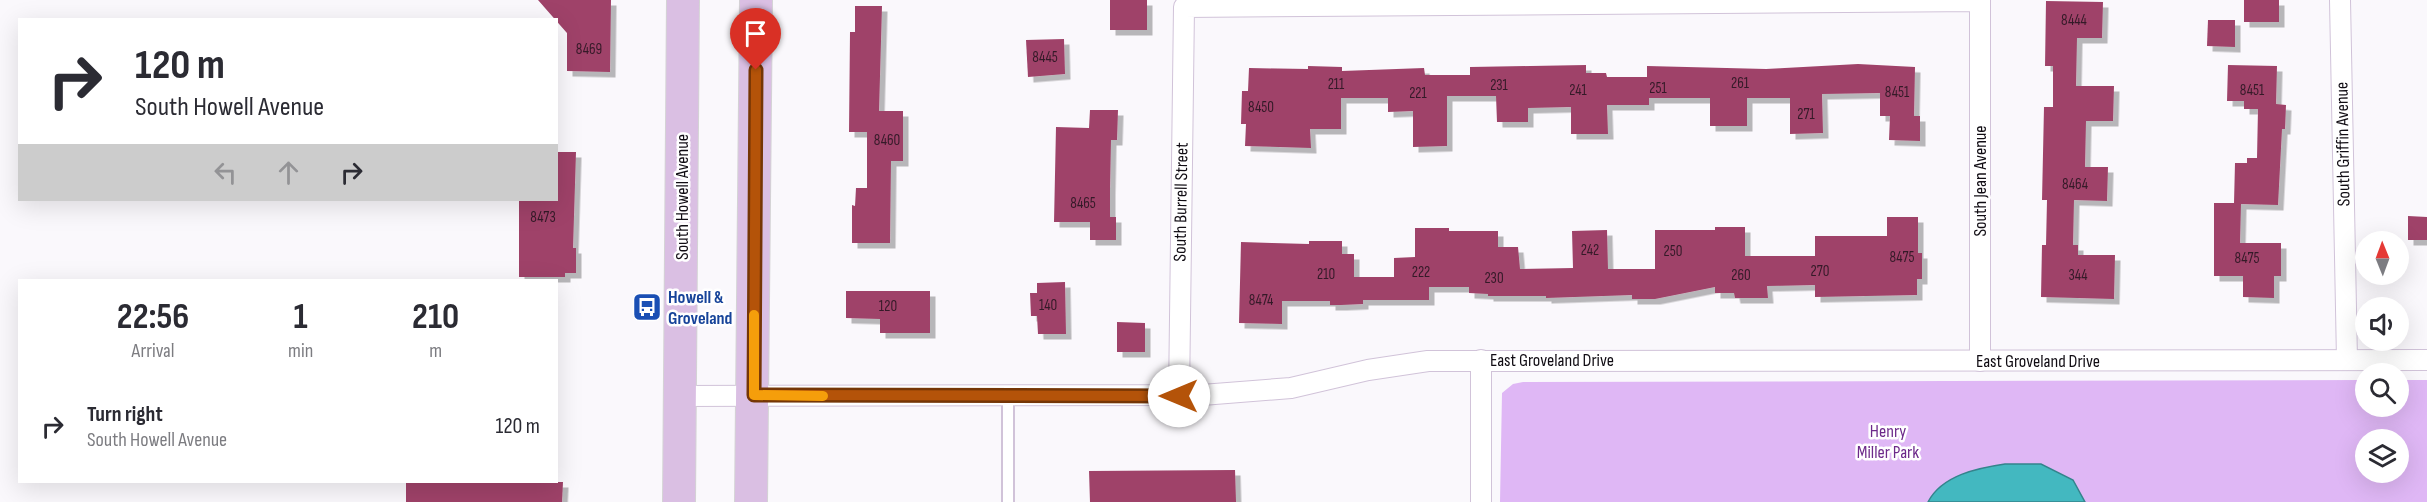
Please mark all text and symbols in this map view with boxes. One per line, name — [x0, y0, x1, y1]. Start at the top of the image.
pin — [730, 8, 781, 70]
house number: 8444 — [2061, 11, 2087, 30]
icon: arrive — [739, 17, 772, 50]
text: 120 m — [135, 40, 225, 91]
house number: 8469 — [576, 40, 602, 59]
icon: right — [36, 42, 114, 120]
house number: 8445 — [1032, 48, 1058, 67]
house number: 261 — [1731, 74, 1750, 93]
house number: 211 — [1328, 75, 1345, 94]
house number: 231 — [1490, 76, 1509, 95]
house number: 251 — [1649, 79, 1667, 98]
house number: 241 — [1569, 81, 1588, 100]
house number: 8451 — [2240, 81, 2265, 100]
street label: South Griffin Avenue — [2331, 82, 2355, 206]
house number: 8451 — [1885, 83, 1910, 102]
house number: 221 — [1409, 84, 1428, 103]
text: South Howell Avenue — [135, 91, 324, 123]
house number: 8450 — [1248, 98, 1274, 117]
house number: 271 — [1797, 105, 1815, 124]
street label: South Jean Avenue — [1970, 125, 1991, 237]
house number: 8460 — [874, 131, 900, 150]
street label: South Howell Avenue — [672, 134, 693, 260]
street label: South Burrell Street — [1169, 142, 1193, 262]
icon: left — [209, 156, 242, 189]
icon: ahead — [272, 156, 305, 189]
icon: right — [335, 156, 368, 189]
house number: 8464 — [2062, 175, 2088, 194]
house number: 8465 — [1070, 194, 1096, 213]
house number: 8473 — [530, 208, 556, 227]
north arrow — [2355, 231, 2409, 285]
map controls — [2355, 231, 2409, 483]
house number: 242 — [1581, 241, 1599, 260]
house number: 250 — [1664, 242, 1682, 261]
house number: 8475 — [1889, 248, 1915, 267]
house number: 8475 — [2234, 249, 2260, 268]
house number: 270 — [1811, 262, 1829, 281]
house number: 222 — [1412, 263, 1430, 282]
house number: 210 — [1317, 265, 1335, 284]
house number: 260 — [1731, 266, 1751, 285]
house number: 344 — [2069, 266, 2087, 285]
house number: 230 — [1484, 269, 1504, 288]
place label: Howell & Groveland — [668, 287, 733, 329]
bus stop icon: Howell & Groveland — [631, 291, 663, 323]
house number: 8474 — [1249, 291, 1273, 310]
text: 22:56 — [117, 296, 189, 339]
text: 1 — [294, 296, 308, 339]
text: 210 — [412, 296, 459, 339]
house number: 140 — [1039, 296, 1057, 315]
house number: 120 — [879, 297, 897, 316]
button: sound — [2355, 297, 2409, 351]
text: Arrival — [132, 339, 175, 363]
text: min — [288, 339, 313, 363]
text: m — [429, 339, 442, 363]
street label: East Groveland Drive — [1490, 350, 1614, 371]
street label: East Groveland Drive — [1976, 351, 2100, 372]
button: search — [2355, 363, 2409, 417]
position arrow — [1147, 364, 1211, 428]
text: Turn right — [87, 401, 163, 428]
icon: right — [36, 410, 69, 443]
text: 120 m — [496, 413, 540, 440]
park label: Henry Miller Park — [1857, 421, 1919, 463]
text: South Howell Avenue — [87, 428, 227, 452]
button: layers — [2355, 429, 2409, 483]

